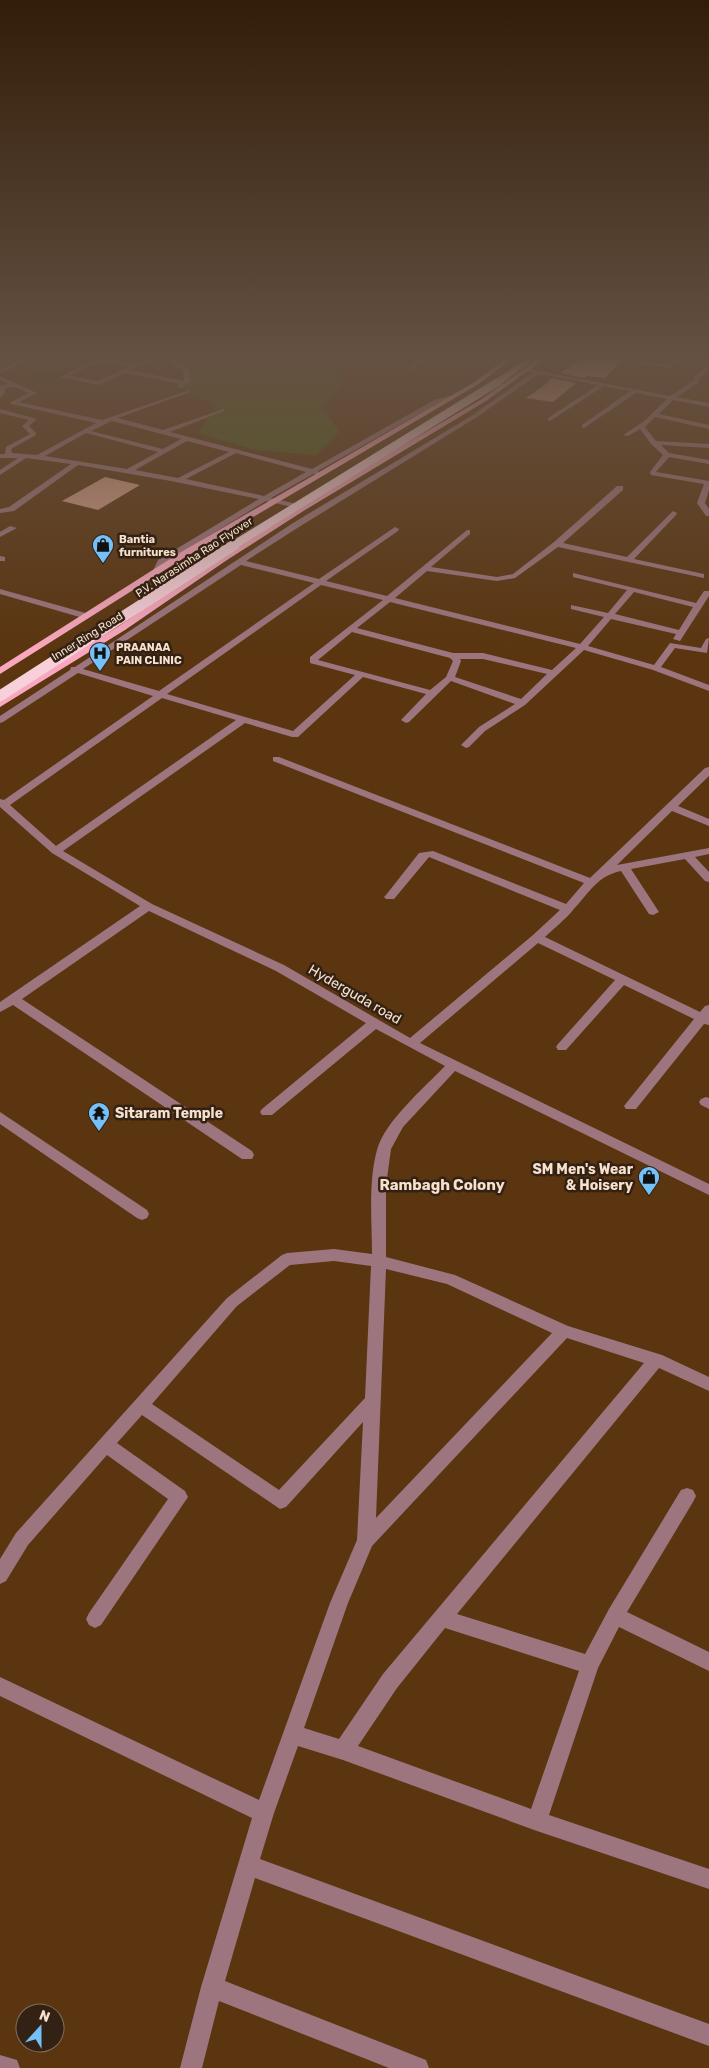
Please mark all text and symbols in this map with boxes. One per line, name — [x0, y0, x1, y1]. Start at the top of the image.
street label: P.V. Narasimha Rao Flyover — [133, 514, 256, 600]
shop icon: Bantia furnitures — [91, 533, 115, 564]
place label: Bantia furnitures — [119, 533, 176, 559]
street label: Inner Ring Road — [49, 609, 125, 663]
hospital icon: PRAANAA PAIN CLINIC — [88, 641, 112, 672]
place label: PRAANAA PAIN CLINIC — [116, 641, 182, 667]
street label: Hyderguda road — [305, 961, 404, 1028]
temple icon: Sitaram Temple — [87, 1101, 111, 1132]
place label: Sitaram Temple — [115, 1105, 223, 1122]
place label: SM Men's Wear & Hoisery — [532, 1161, 634, 1194]
shop icon: SM Men's Wear & Hoisery — [637, 1165, 661, 1196]
district label: Rambagh Colony — [379, 1176, 505, 1194]
north arrow — [15, 2003, 65, 2053]
text: N — [37, 2007, 52, 2026]

